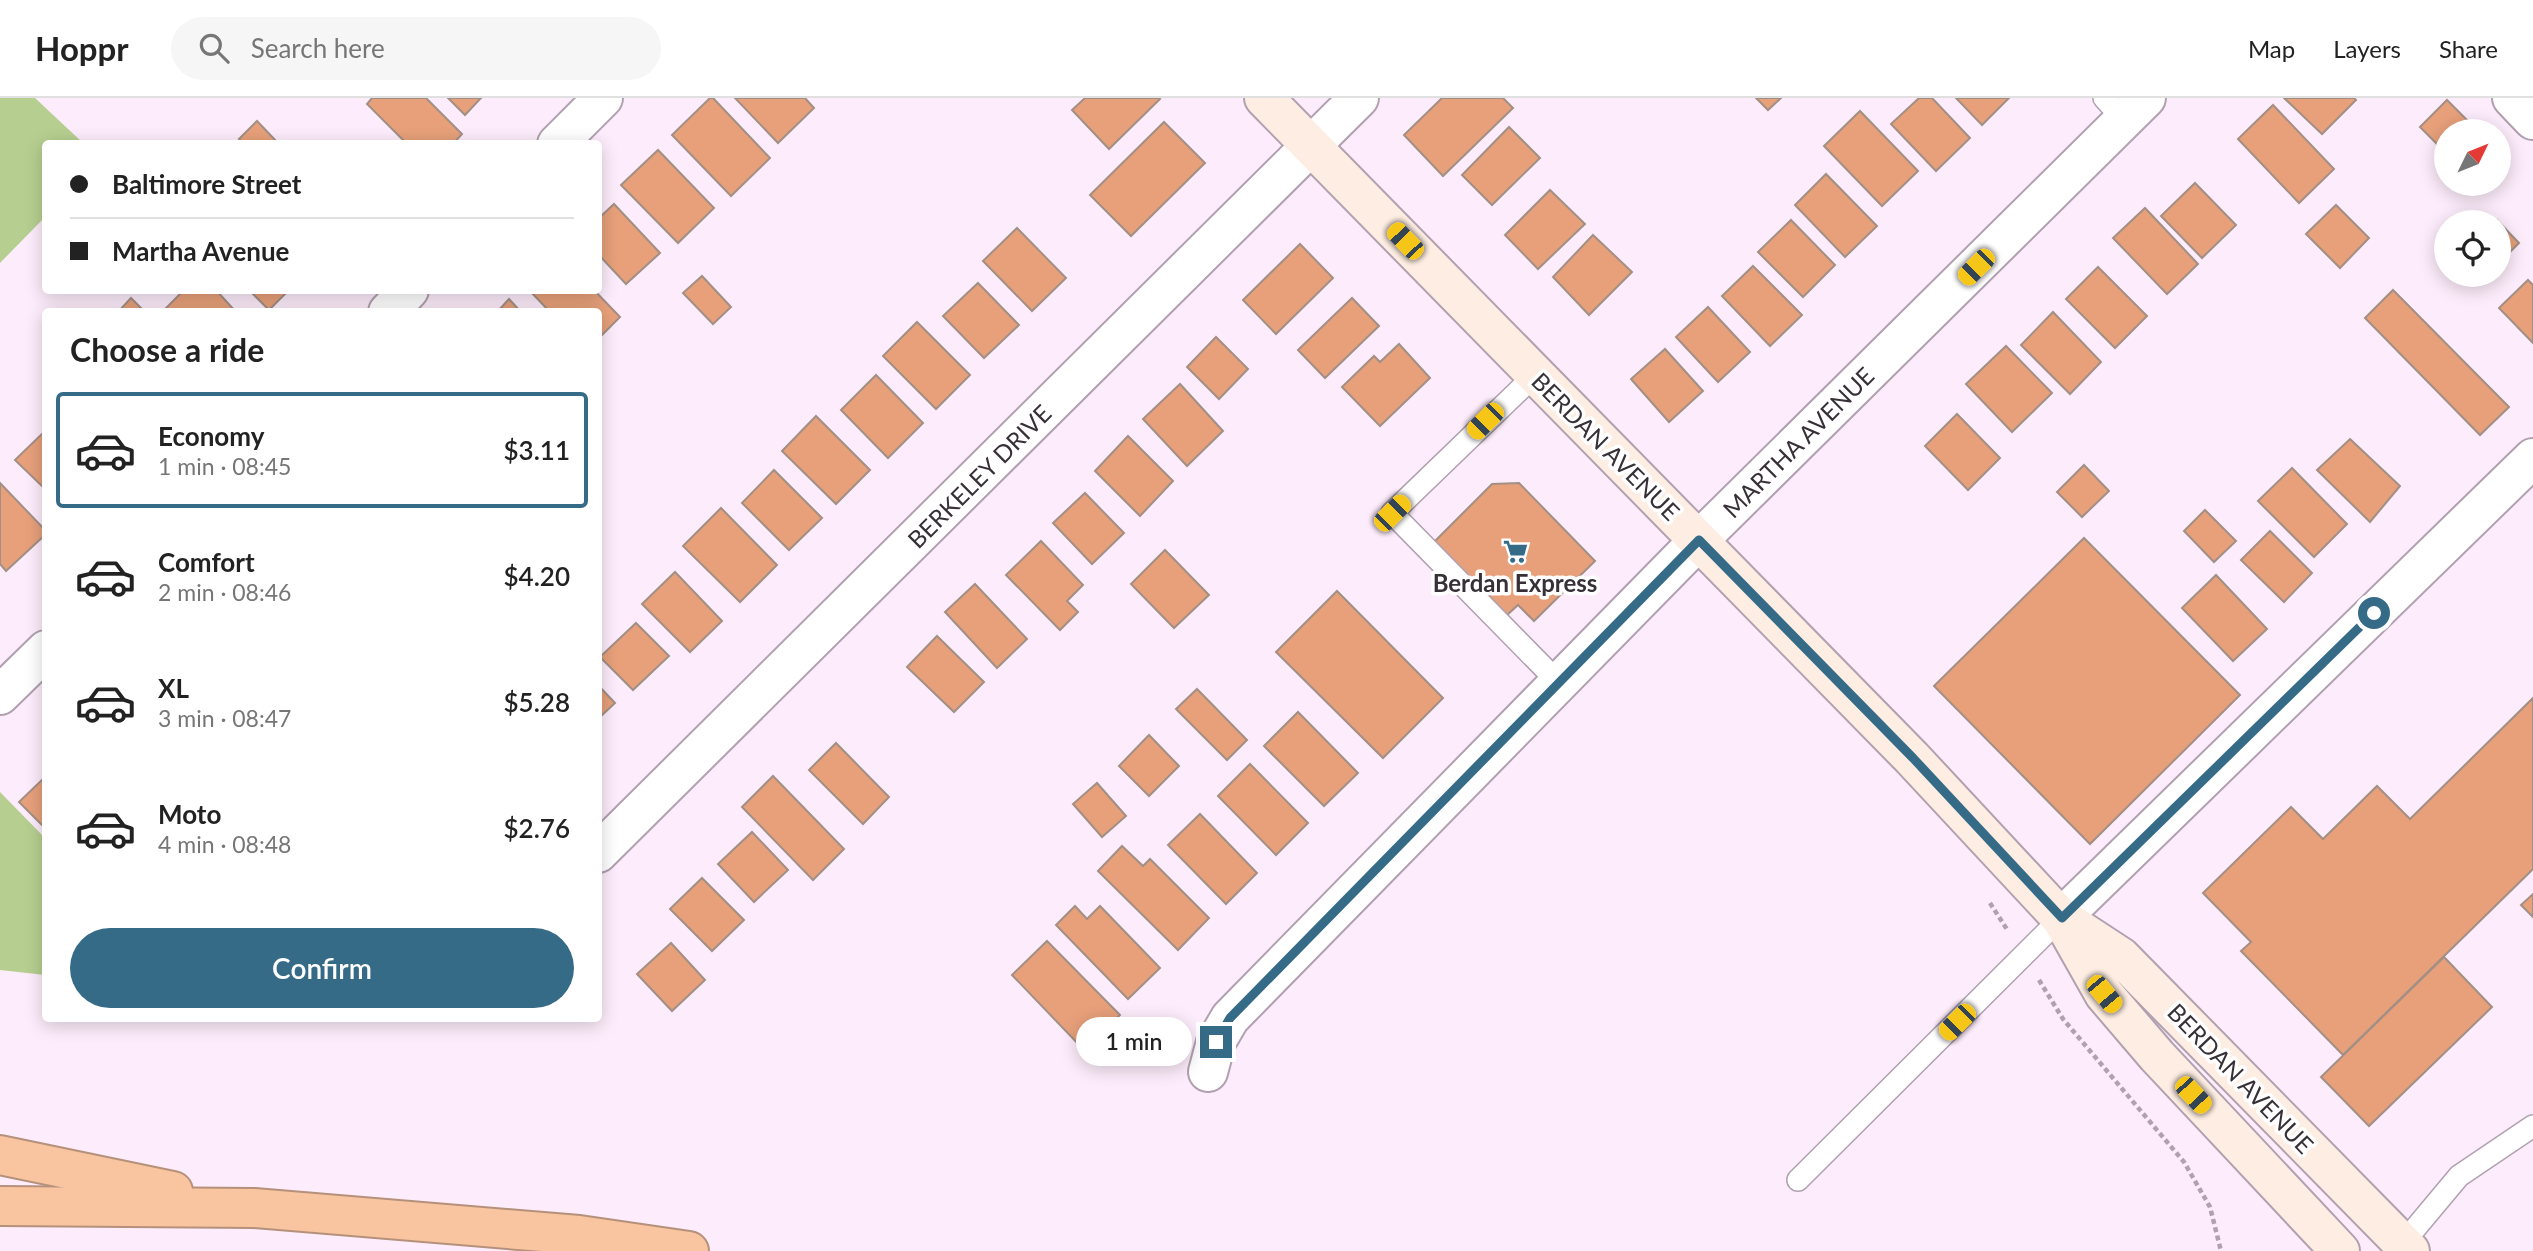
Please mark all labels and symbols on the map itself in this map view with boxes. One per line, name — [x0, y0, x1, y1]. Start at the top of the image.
north arrow — [2434, 119, 2511, 196]
car — [1383, 219, 1428, 263]
car — [1954, 245, 1999, 289]
street label: MARTHA AVENUE — [1717, 361, 1879, 523]
street label: BERDAN AVENUE — [1526, 366, 1686, 526]
street label: BERKELEY DRIVE — [901, 398, 1057, 554]
car — [1463, 399, 1508, 443]
car — [1370, 491, 1415, 535]
supermarket icon: Berdan Express — [1501, 537, 1529, 565]
place label: Berdan Express — [1433, 568, 1597, 597]
route start — [2358, 597, 2390, 629]
car — [2083, 971, 2126, 1017]
street label: BERDAN AVENUE — [2162, 997, 2320, 1159]
car — [1935, 1000, 1980, 1044]
callout: 1 min — [1076, 1018, 1192, 1066]
route end — [1200, 1026, 1232, 1058]
car — [2171, 1072, 2216, 1118]

